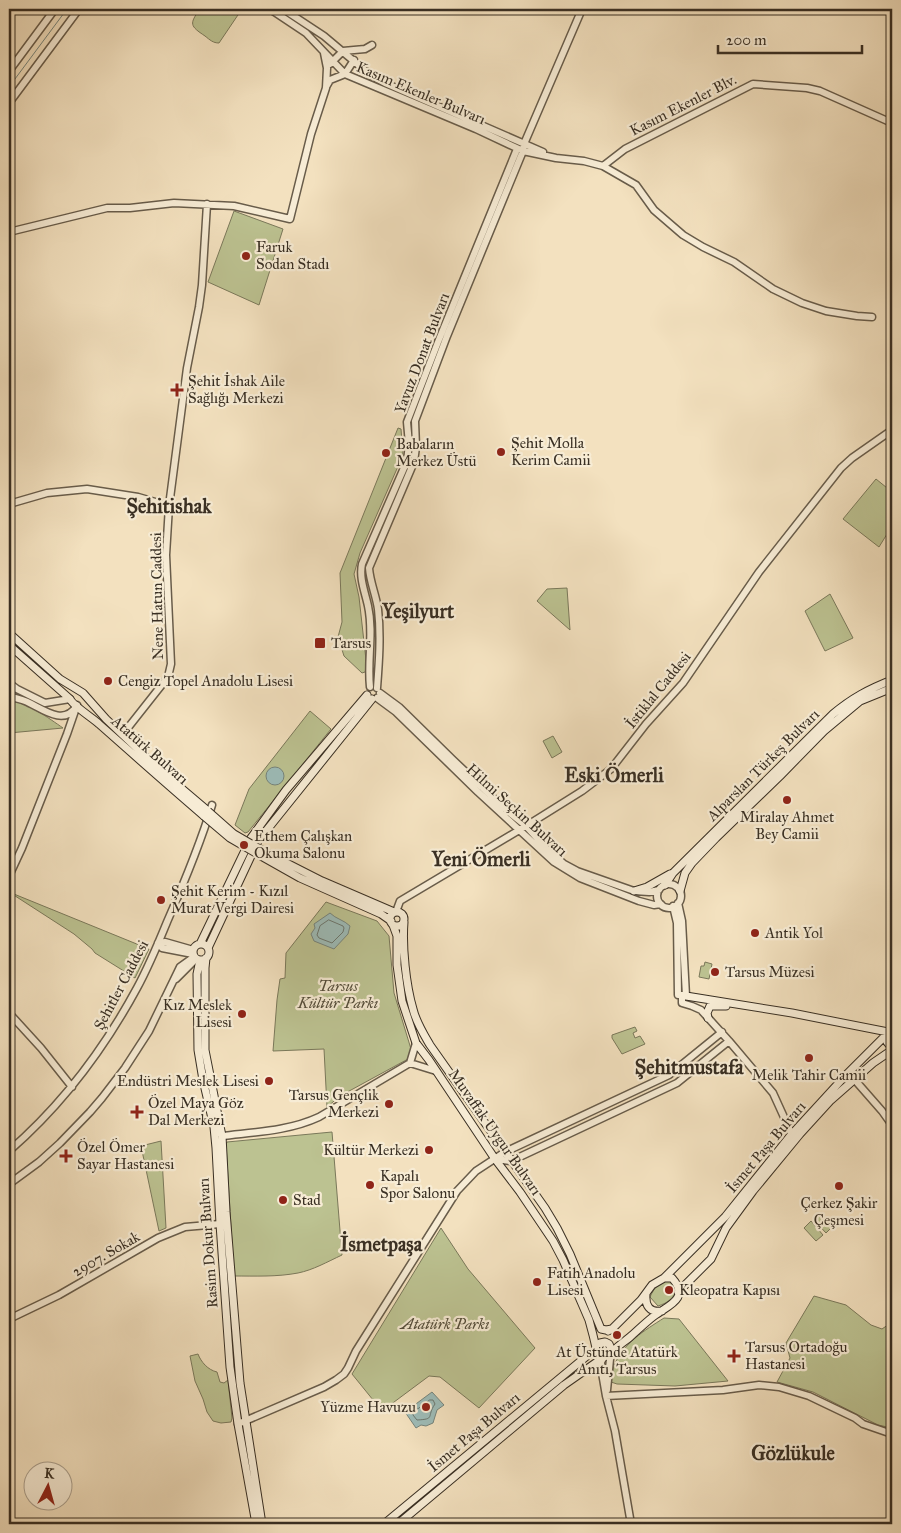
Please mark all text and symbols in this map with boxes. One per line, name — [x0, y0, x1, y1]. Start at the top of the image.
scale bar — [718, 22, 862, 54]
text: 200 m — [726, 31, 767, 49]
street label: Kasım Ekenler Bulvarı — [354, 58, 488, 128]
street label: Kasım Ekenler Blv. — [627, 70, 739, 140]
place label: Faruk Sodan Stadı — [256, 238, 329, 273]
marker: Faruk Sodan Stadı — [240, 250, 252, 262]
street label: Yavuz Donat Bulvarı — [391, 290, 453, 416]
place label: Şehit İshak Aile Sağlığı Merkezi — [188, 372, 285, 407]
marker: Şehit İshak Aile Sağlığı Merkezi — [170, 383, 184, 397]
place label: Şehit Molla Kerim Camii — [511, 434, 591, 469]
place label: Babaların Merkez Üstü — [396, 435, 477, 470]
marker: Şehit Molla Kerim Camii — [495, 446, 507, 458]
marker: Babaların Merkez Üstü — [380, 447, 392, 459]
district label: Şehitishak — [126, 494, 212, 519]
street label: Nene Hatun Caddesi — [147, 532, 167, 660]
district label: Yeşilyurt — [381, 599, 455, 624]
place label: Tarsus — [331, 634, 371, 652]
marker: Tarsus — [313, 636, 327, 650]
street label: İstiklal Caddesi — [622, 648, 694, 732]
place label: Cengiz Topel Anadolu Lisesi — [118, 672, 293, 690]
marker: Cengiz Topel Anadolu Lisesi — [102, 675, 114, 687]
street label: Alparslan Türkeş Bulvarı — [702, 705, 823, 826]
street label: Atatürk Bulvarı — [107, 711, 192, 788]
street label: Hilmi Seçkin Bulvarı — [463, 760, 571, 860]
district label: Eski Ömerli — [564, 762, 664, 787]
marker: Miralay Ahmet Bey Camii — [781, 794, 793, 806]
place label: Miralay Ahmet Bey Camii — [740, 808, 835, 843]
place label: Ethem Çalışkan Okuma Salonu — [254, 827, 352, 862]
marker: Ethem Çalışkan Okuma Salonu — [238, 839, 250, 851]
district label: Yeni Ömerli — [431, 846, 531, 871]
place label: Şehit Kerim - Kızıl Murat Vergi Dairesi — [171, 882, 294, 917]
marker: Şehit Kerim - Kızıl Murat Vergi Dairesi — [155, 894, 167, 906]
place label: Antik Yol — [764, 924, 824, 942]
marker: Antik Yol — [749, 927, 761, 939]
street label: Şehitler Caddesi — [90, 937, 152, 1033]
place label: Tarsus Müzesi — [725, 963, 815, 981]
marker: Tarsus Müzesi — [709, 966, 721, 978]
park label: Tarsus Kültür Parkı — [297, 977, 379, 1012]
place label: Kız Meslek Lisesi — [163, 996, 232, 1031]
marker: Kız Meslek Lisesi — [236, 1008, 248, 1020]
marker: Melik Tahir Camii — [803, 1052, 815, 1064]
district label: Şehitmustafa — [635, 1055, 744, 1080]
street label: Muvaffak Uygur Bulvarı — [445, 1065, 545, 1199]
place label: Melik Tahir Camii — [752, 1066, 866, 1084]
place label: Endüstri Meslek Lisesi — [117, 1072, 259, 1090]
marker: Endüstri Meslek Lisesi — [263, 1075, 275, 1087]
place label: Tarsus Gençlik Merkezi — [289, 1086, 379, 1121]
place label: Özel Maya Göz Dal Merkezi — [148, 1093, 244, 1129]
marker: Tarsus Gençlik Merkezi — [383, 1098, 395, 1110]
street label: İsmet Paşa Bulvarı — [722, 1098, 810, 1196]
marker: Özel Maya Göz Dal Merkezi — [130, 1105, 144, 1119]
place label: Özel Ömer Sayar Hastanesi — [77, 1137, 174, 1173]
place label: Kültür Merkezi — [323, 1141, 419, 1159]
marker: Kültür Merkezi — [423, 1144, 435, 1156]
marker: Özel Ömer Sayar Hastanesi — [59, 1149, 73, 1163]
place label: Kapalı Spor Salonu — [380, 1167, 455, 1202]
street label: Rasim Dokur Bulvarı — [194, 1177, 222, 1309]
marker: Kapalı Spor Salonu — [364, 1179, 376, 1191]
marker: Çerkez Şakir Çeşmesi — [833, 1180, 845, 1192]
place label: Stad — [293, 1191, 321, 1209]
marker: Stad — [277, 1194, 289, 1206]
place label: Çerkez Şakir Çeşmesi — [801, 1194, 878, 1229]
street label: 2907. Sokak — [69, 1227, 143, 1281]
district label: İsmetpaşa — [340, 1230, 423, 1257]
place label: Fatih Anadolu Lisesi — [547, 1264, 635, 1299]
marker: Fatih Anadolu Lisesi — [531, 1276, 543, 1288]
place label: Kleopatra Kapısı — [679, 1281, 780, 1299]
marker: Kleopatra Kapısı — [663, 1284, 675, 1296]
park label: Atatürk Parkı — [399, 1315, 490, 1333]
marker: At Üstünde Atatürk Anıtı, Tarsus — [611, 1329, 623, 1341]
place label: Tarsus Ortadoğu Hastanesi — [745, 1338, 847, 1373]
place label: At Üstünde Atatürk Anıtı, Tarsus — [555, 1342, 678, 1378]
marker: Tarsus Ortadoğu Hastanesi — [727, 1349, 741, 1363]
street label: İsmet Paşa Bulvarı — [425, 1388, 523, 1476]
place label: Yüzme Havuzu — [320, 1398, 416, 1416]
marker: Yüzme Havuzu — [420, 1401, 432, 1413]
district label: Gözlükule — [751, 1441, 836, 1465]
north arrow — [22, 1460, 72, 1510]
text: K — [43, 1465, 56, 1483]

